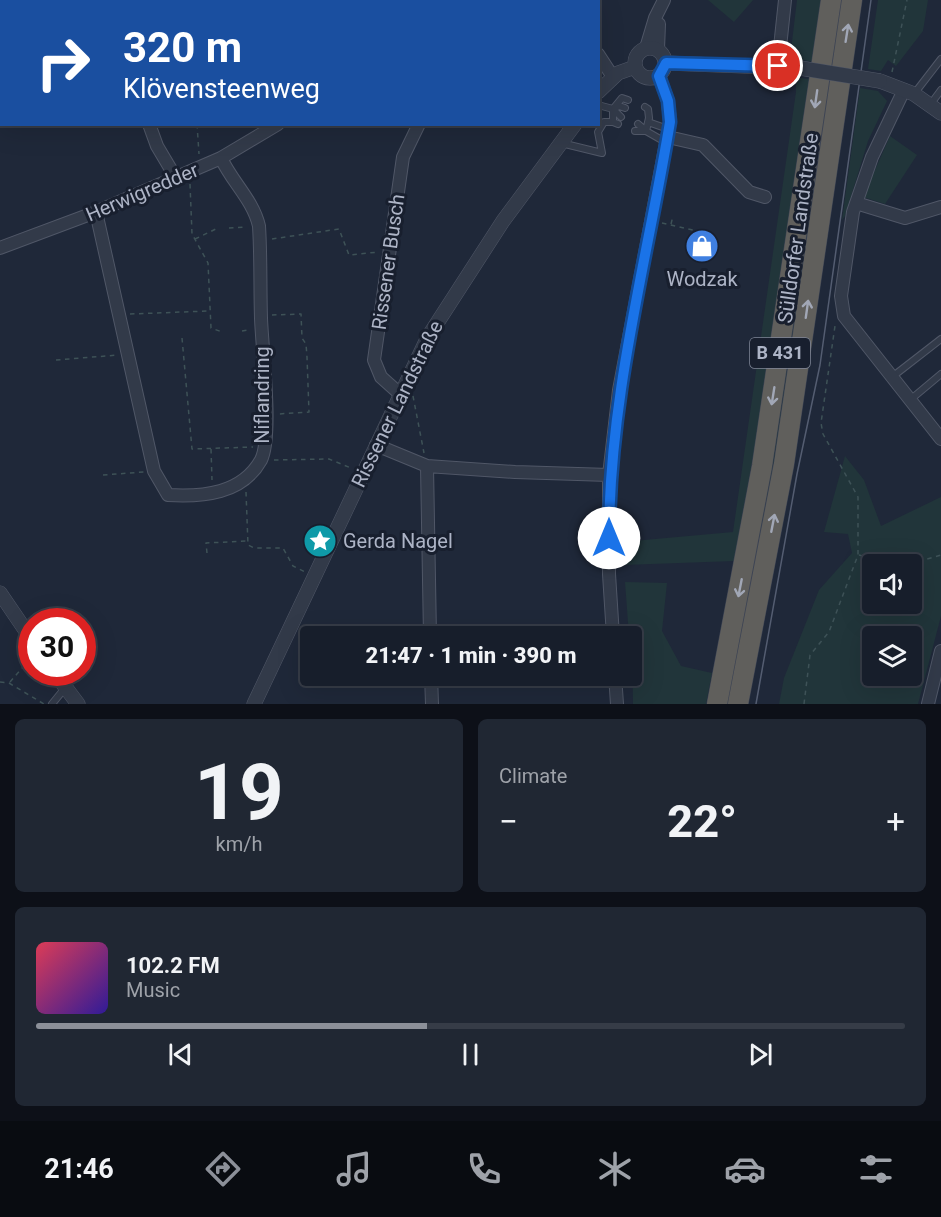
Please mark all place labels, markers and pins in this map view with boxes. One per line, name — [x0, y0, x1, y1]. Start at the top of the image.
pin — [752, 40, 803, 91]
shop icon: Wodzak — [684, 228, 720, 264]
place label: Wodzak — [666, 267, 738, 291]
place icon: Gerda Nagel — [302, 523, 338, 559]
place label: Gerda Nagel — [343, 529, 453, 553]

